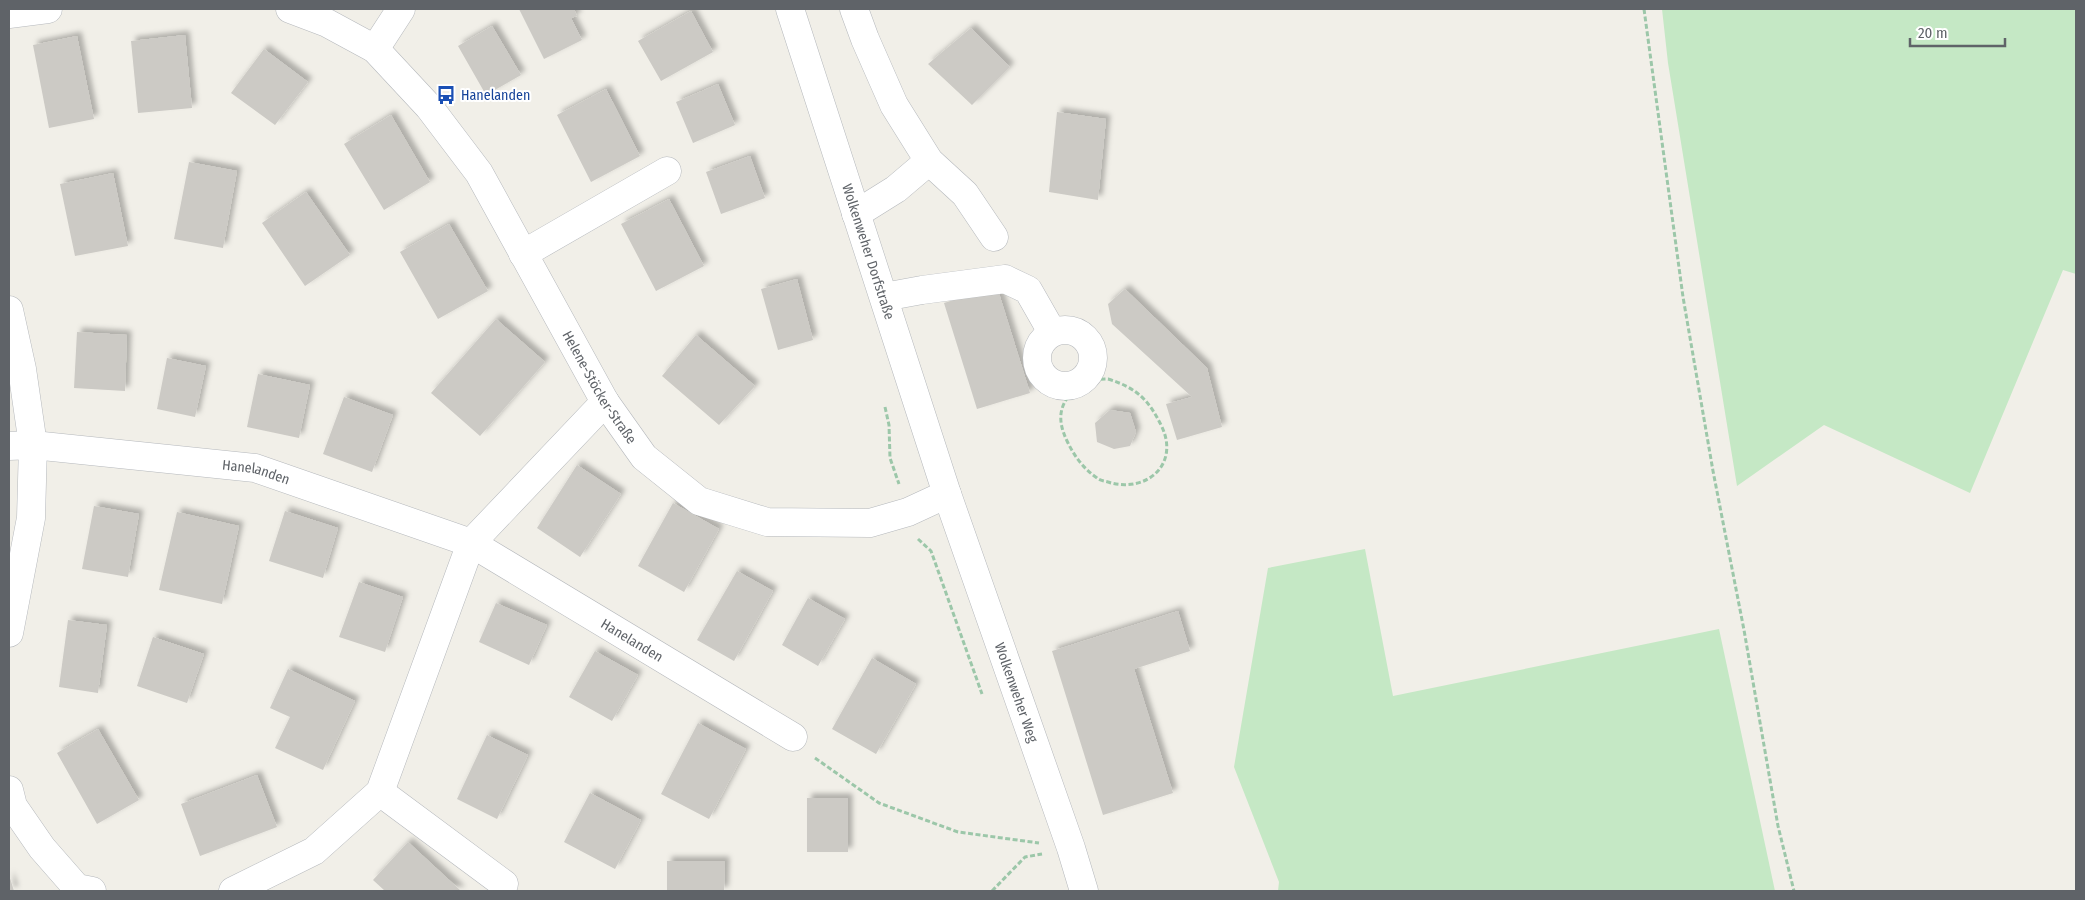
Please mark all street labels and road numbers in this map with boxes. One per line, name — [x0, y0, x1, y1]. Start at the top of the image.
street label: Wolkenweher Dorfstraße — [838, 182, 898, 322]
street label: Helene-Stöcker-Straße — [558, 328, 640, 447]
street label: Hanelanden — [221, 457, 292, 488]
street label: Hanelanden — [598, 615, 666, 666]
street label: Wolkenweher Weg — [991, 640, 1041, 745]

